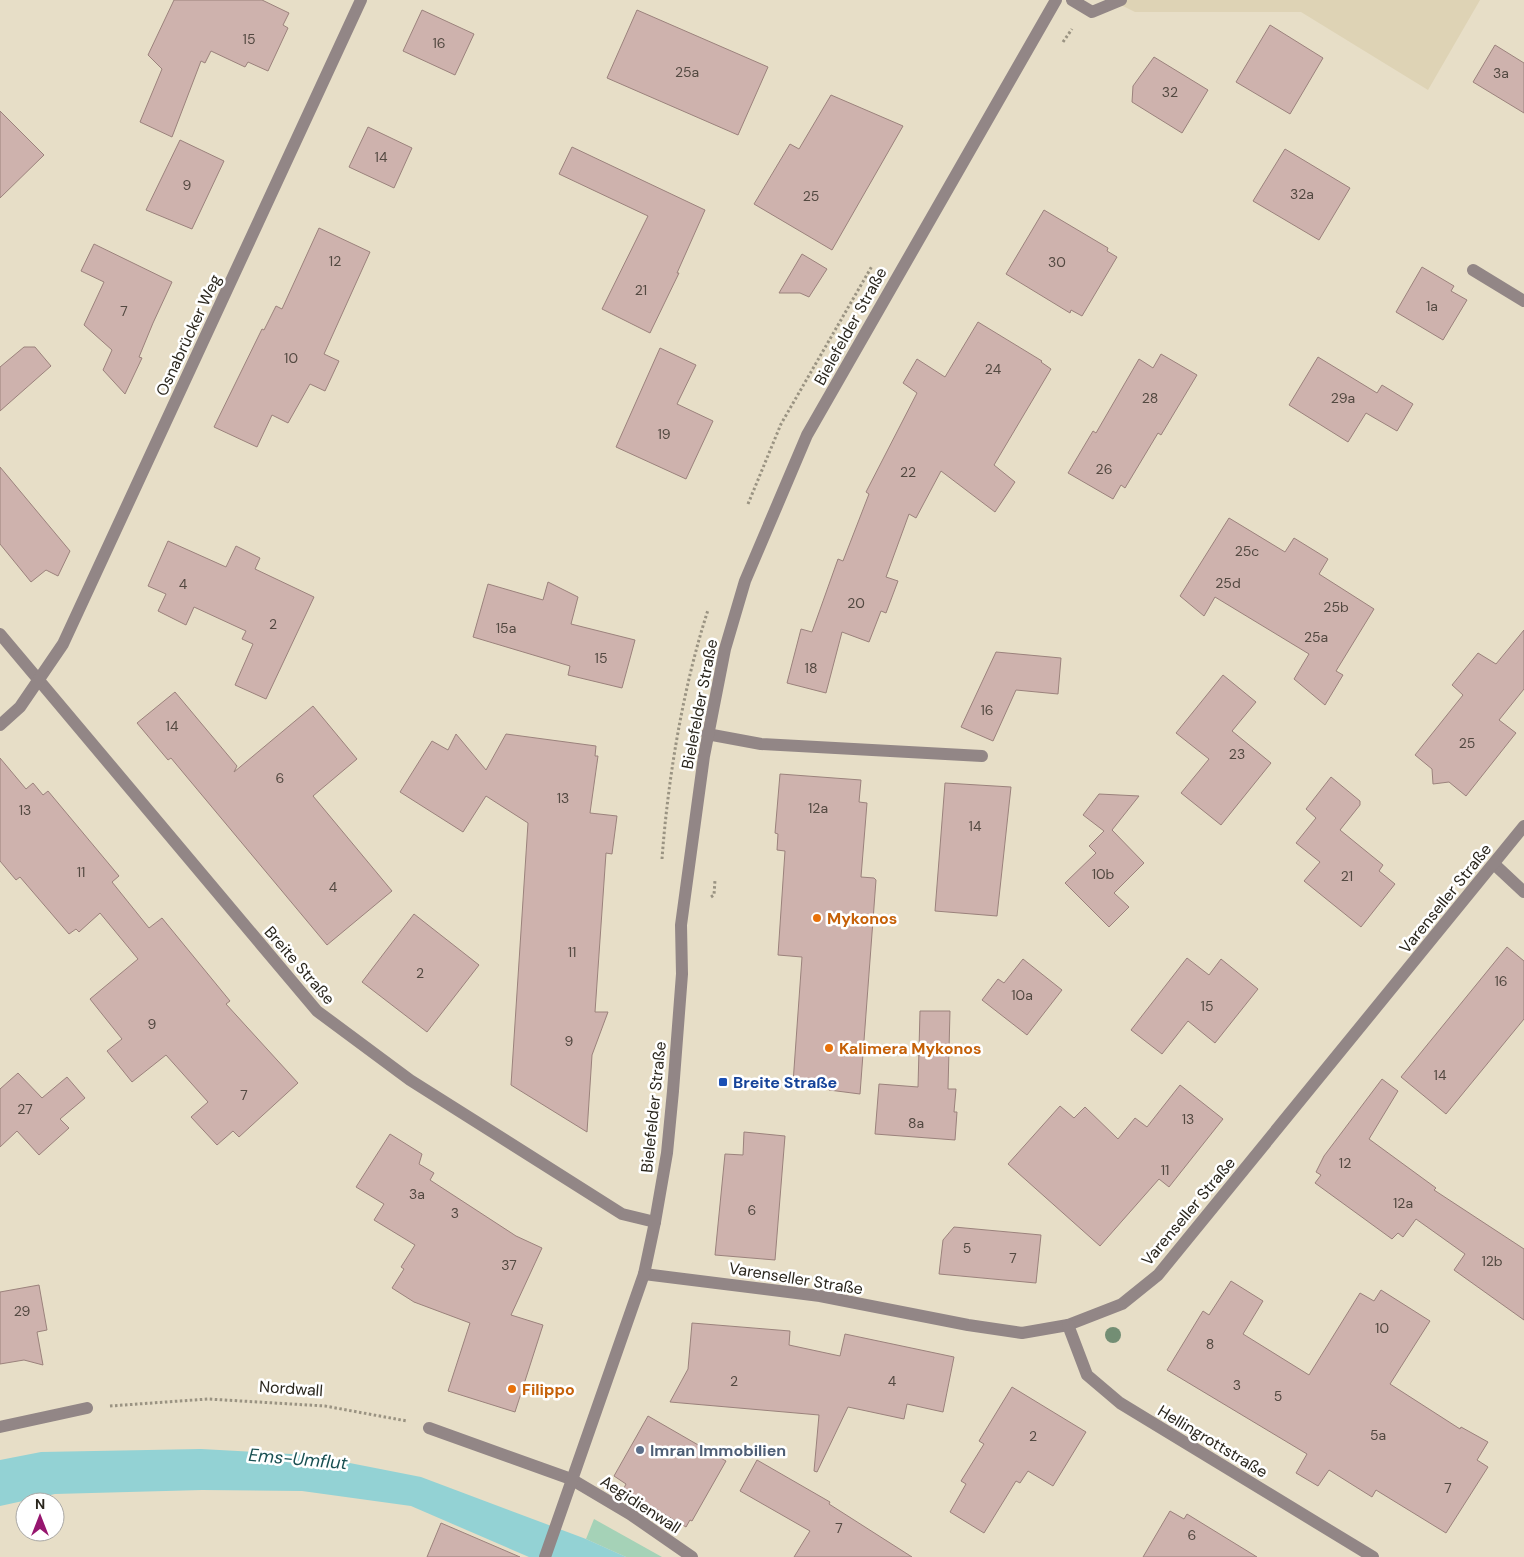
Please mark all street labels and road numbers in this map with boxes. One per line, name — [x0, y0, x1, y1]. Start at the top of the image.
street label: Bielefelder Straße — [809, 263, 892, 389]
street label: Osnabrücker Weg — [151, 271, 226, 399]
street label: Bielefelder Straße — [677, 637, 722, 771]
street label: Varenseller Straße — [1395, 839, 1496, 958]
street label: Breite Straße — [260, 922, 339, 1009]
street label: Bielefelder Straße — [636, 1040, 671, 1174]
street label: Varenseller Straße — [1137, 1153, 1240, 1270]
street label: Varenseller Straße — [727, 1258, 865, 1299]
street label: Nordwall — [258, 1376, 324, 1401]
street label: Hellingrottstraße — [1154, 1400, 1271, 1482]
street label: Aegidienwall — [596, 1471, 685, 1538]

